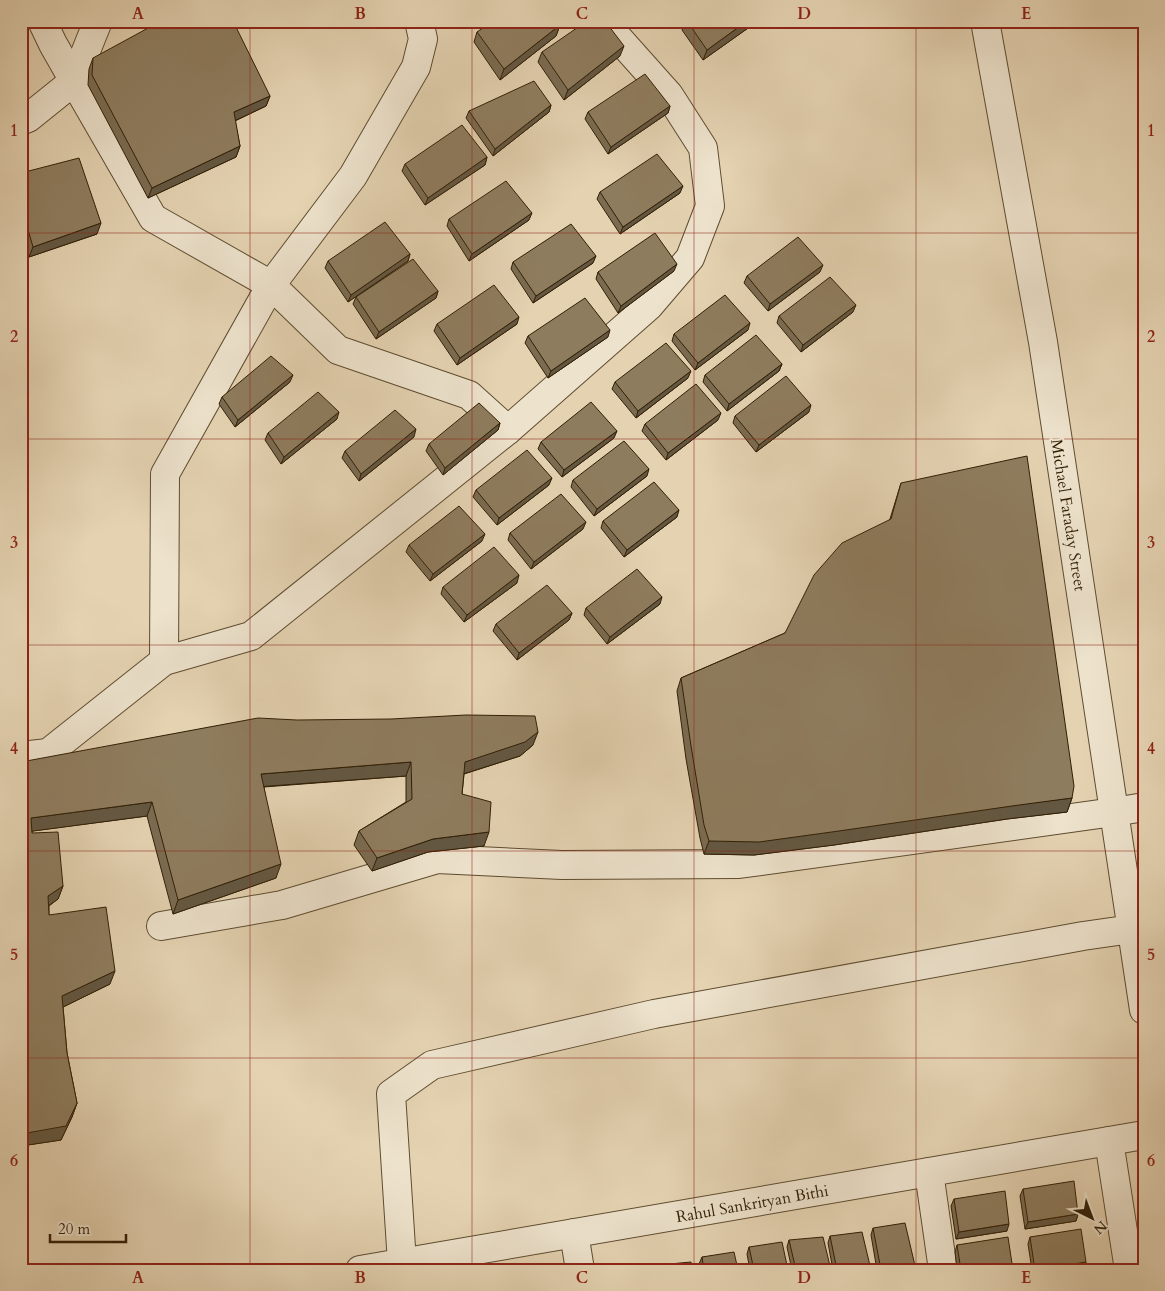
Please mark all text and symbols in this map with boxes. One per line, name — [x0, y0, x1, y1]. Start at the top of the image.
text: A — [132, 3, 144, 25]
text: B — [354, 3, 366, 25]
text: C — [576, 3, 588, 25]
text: D — [797, 3, 811, 25]
text: E — [1021, 3, 1031, 25]
text: 1 — [10, 120, 18, 142]
text: 1 — [1147, 120, 1155, 142]
text: 2 — [10, 326, 18, 348]
text: 2 — [1147, 326, 1155, 348]
street label: Michael Faraday Street — [1045, 438, 1091, 593]
text: 3 — [10, 532, 18, 554]
text: 3 — [1147, 532, 1155, 554]
text: 4 — [10, 738, 18, 760]
text: 4 — [1147, 738, 1155, 760]
text: 5 — [10, 944, 18, 966]
text: 5 — [1147, 944, 1155, 966]
text: 6 — [10, 1150, 18, 1172]
text: 6 — [1147, 1150, 1155, 1172]
street label: Rahul Sankrityan Bithi — [674, 1180, 831, 1228]
north arrow — [1068, 1194, 1118, 1244]
scale bar — [50, 1211, 126, 1243]
text: N — [1089, 1216, 1111, 1238]
text: 20 m — [58, 1219, 90, 1239]
text: A — [132, 1267, 144, 1289]
text: B — [354, 1267, 366, 1289]
text: C — [576, 1267, 588, 1289]
text: D — [797, 1267, 811, 1289]
text: E — [1021, 1267, 1031, 1289]

